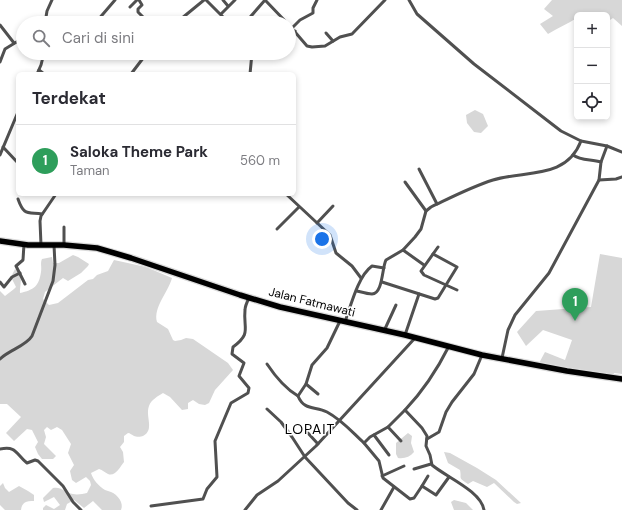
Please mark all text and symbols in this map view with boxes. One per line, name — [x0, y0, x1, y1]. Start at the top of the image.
map controls — [574, 12, 610, 120]
button: + — [574, 12, 610, 48]
search box — [16, 16, 296, 60]
icon: search — [30, 27, 52, 49]
text: Cari di sini — [62, 28, 134, 48]
button: − — [574, 48, 610, 84]
button: locate — [574, 84, 610, 120]
text: Terdekat — [32, 87, 106, 109]
text: Saloka Theme Park — [70, 142, 208, 162]
text: 1 — [43, 152, 47, 169]
text: 560 m — [240, 152, 280, 169]
text: Taman — [70, 162, 110, 179]
your location — [312, 229, 332, 249]
street label: Jalan Fatmawati — [267, 283, 357, 321]
pin: 1 — [562, 288, 588, 321]
district label: LOPAIT — [285, 420, 335, 438]

